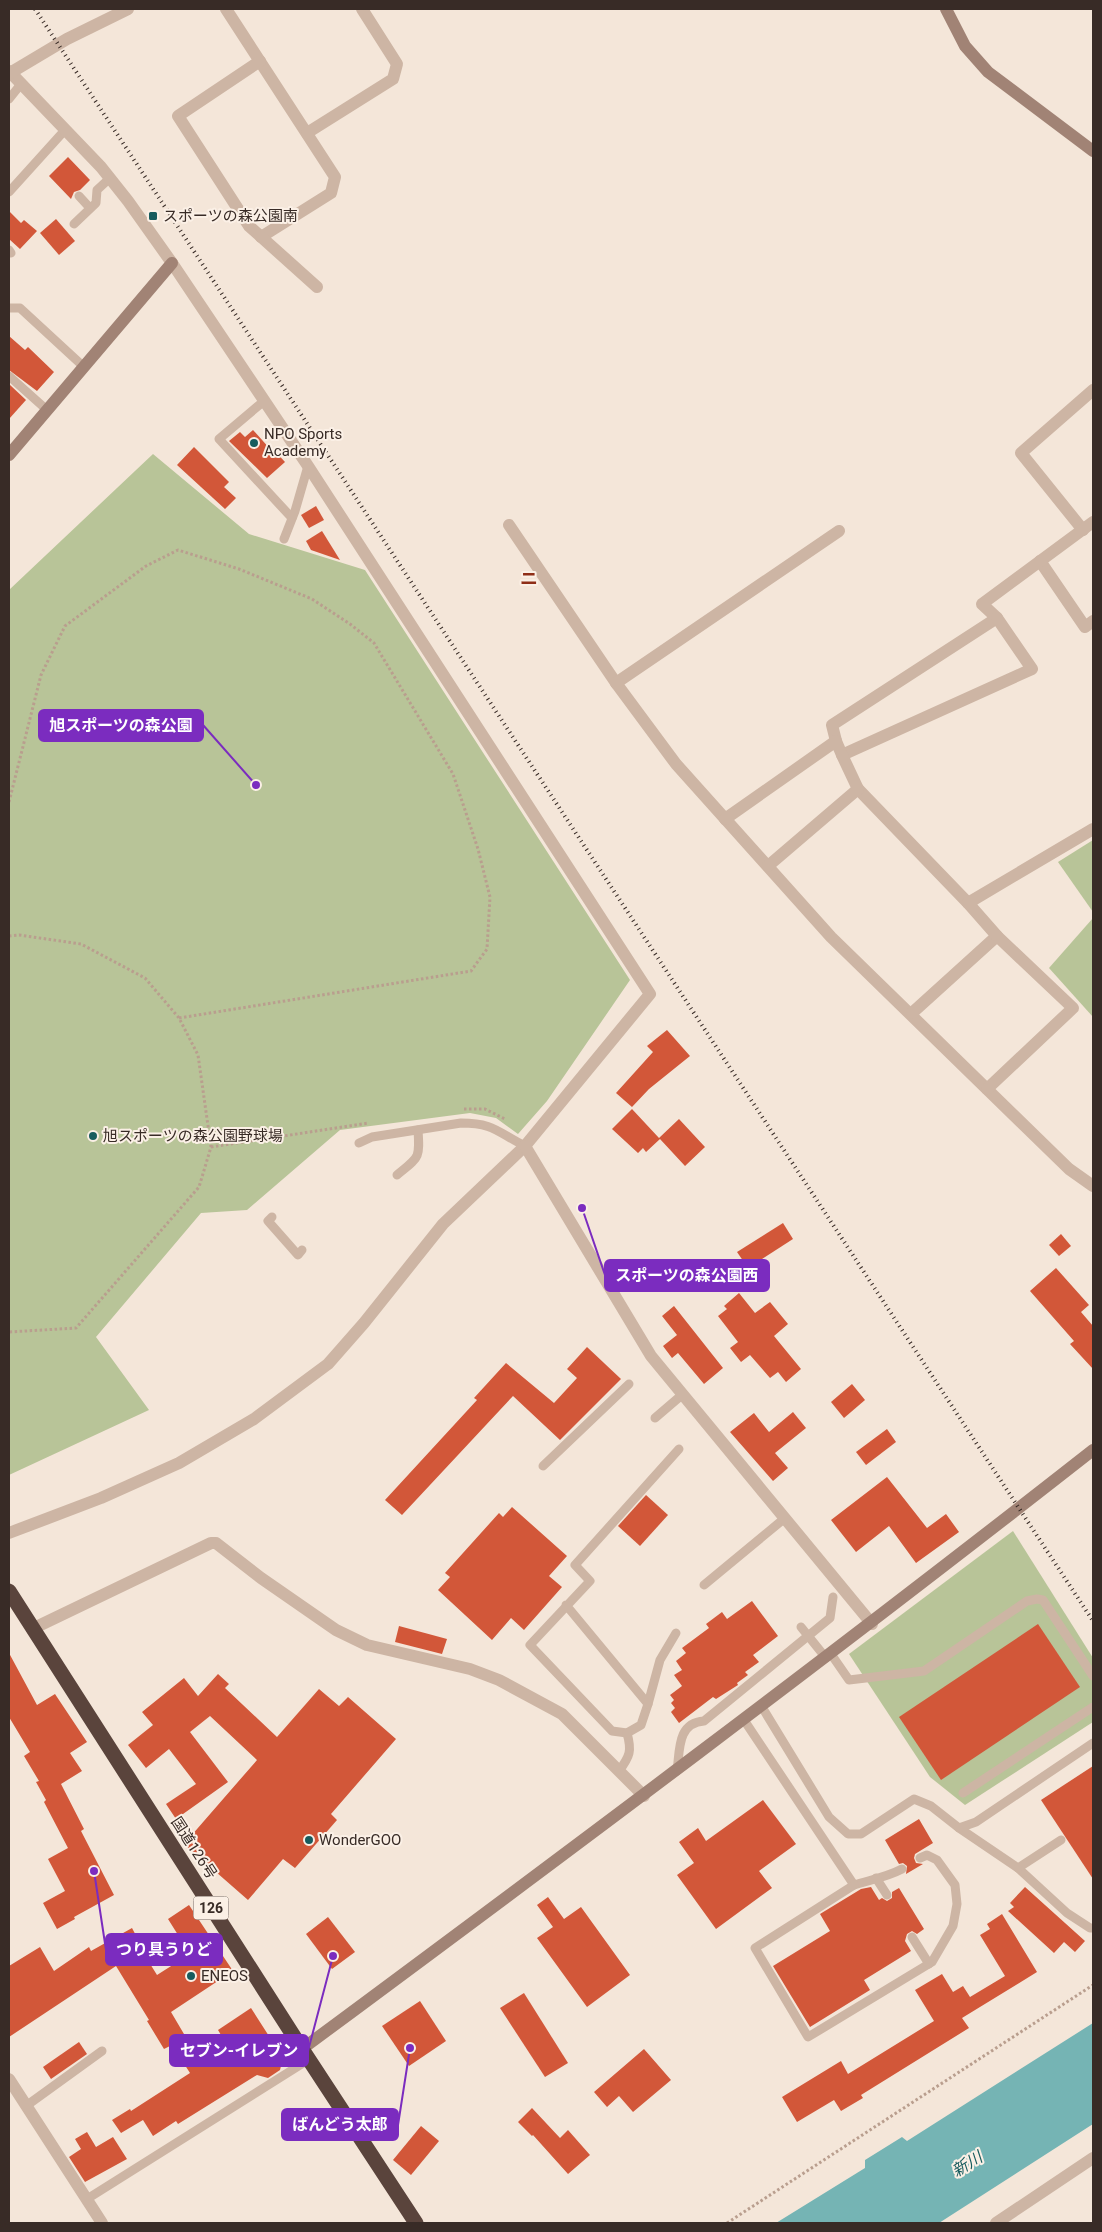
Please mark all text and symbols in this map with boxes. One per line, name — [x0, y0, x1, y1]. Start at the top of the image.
place label: スポーツの森公園南 — [163, 207, 298, 225]
marker: スポーツの森公園南 — [147, 210, 159, 222]
place label: NPO Sports Academy — [264, 425, 342, 460]
marker: NPO Sports Academy — [248, 437, 260, 449]
district label: ニ — [520, 568, 538, 589]
callout: 旭スポーツの森公園 — [39, 710, 203, 741]
text: 旭スポーツの森公園 — [49, 716, 193, 735]
place label: 旭スポーツの森公園野球場 — [103, 1127, 283, 1145]
marker: 旭スポーツの森公園野球場 — [87, 1130, 99, 1142]
callout: スポーツの森公園西 — [605, 1260, 769, 1291]
text: スポーツの森公園西 — [615, 1266, 759, 1285]
street label: 国道126号 — [167, 1814, 221, 1882]
place label: WonderGOO — [319, 1831, 401, 1849]
marker: WonderGOO — [303, 1834, 315, 1846]
road number: 126 — [194, 1896, 228, 1920]
callout: つり具うりど — [106, 1934, 222, 1965]
text: つり具うりど — [116, 1940, 212, 1959]
place label: ENEOS — [201, 1967, 248, 1985]
marker: ENEOS — [185, 1970, 197, 1982]
callout: セブン-イレブン — [170, 2035, 308, 2066]
text: セブン-イレブン — [180, 2041, 298, 2060]
callout: ばんどう太郎 — [282, 2109, 398, 2140]
text: ばんどう太郎 — [292, 2115, 388, 2134]
water label: 新川 — [948, 2146, 987, 2181]

